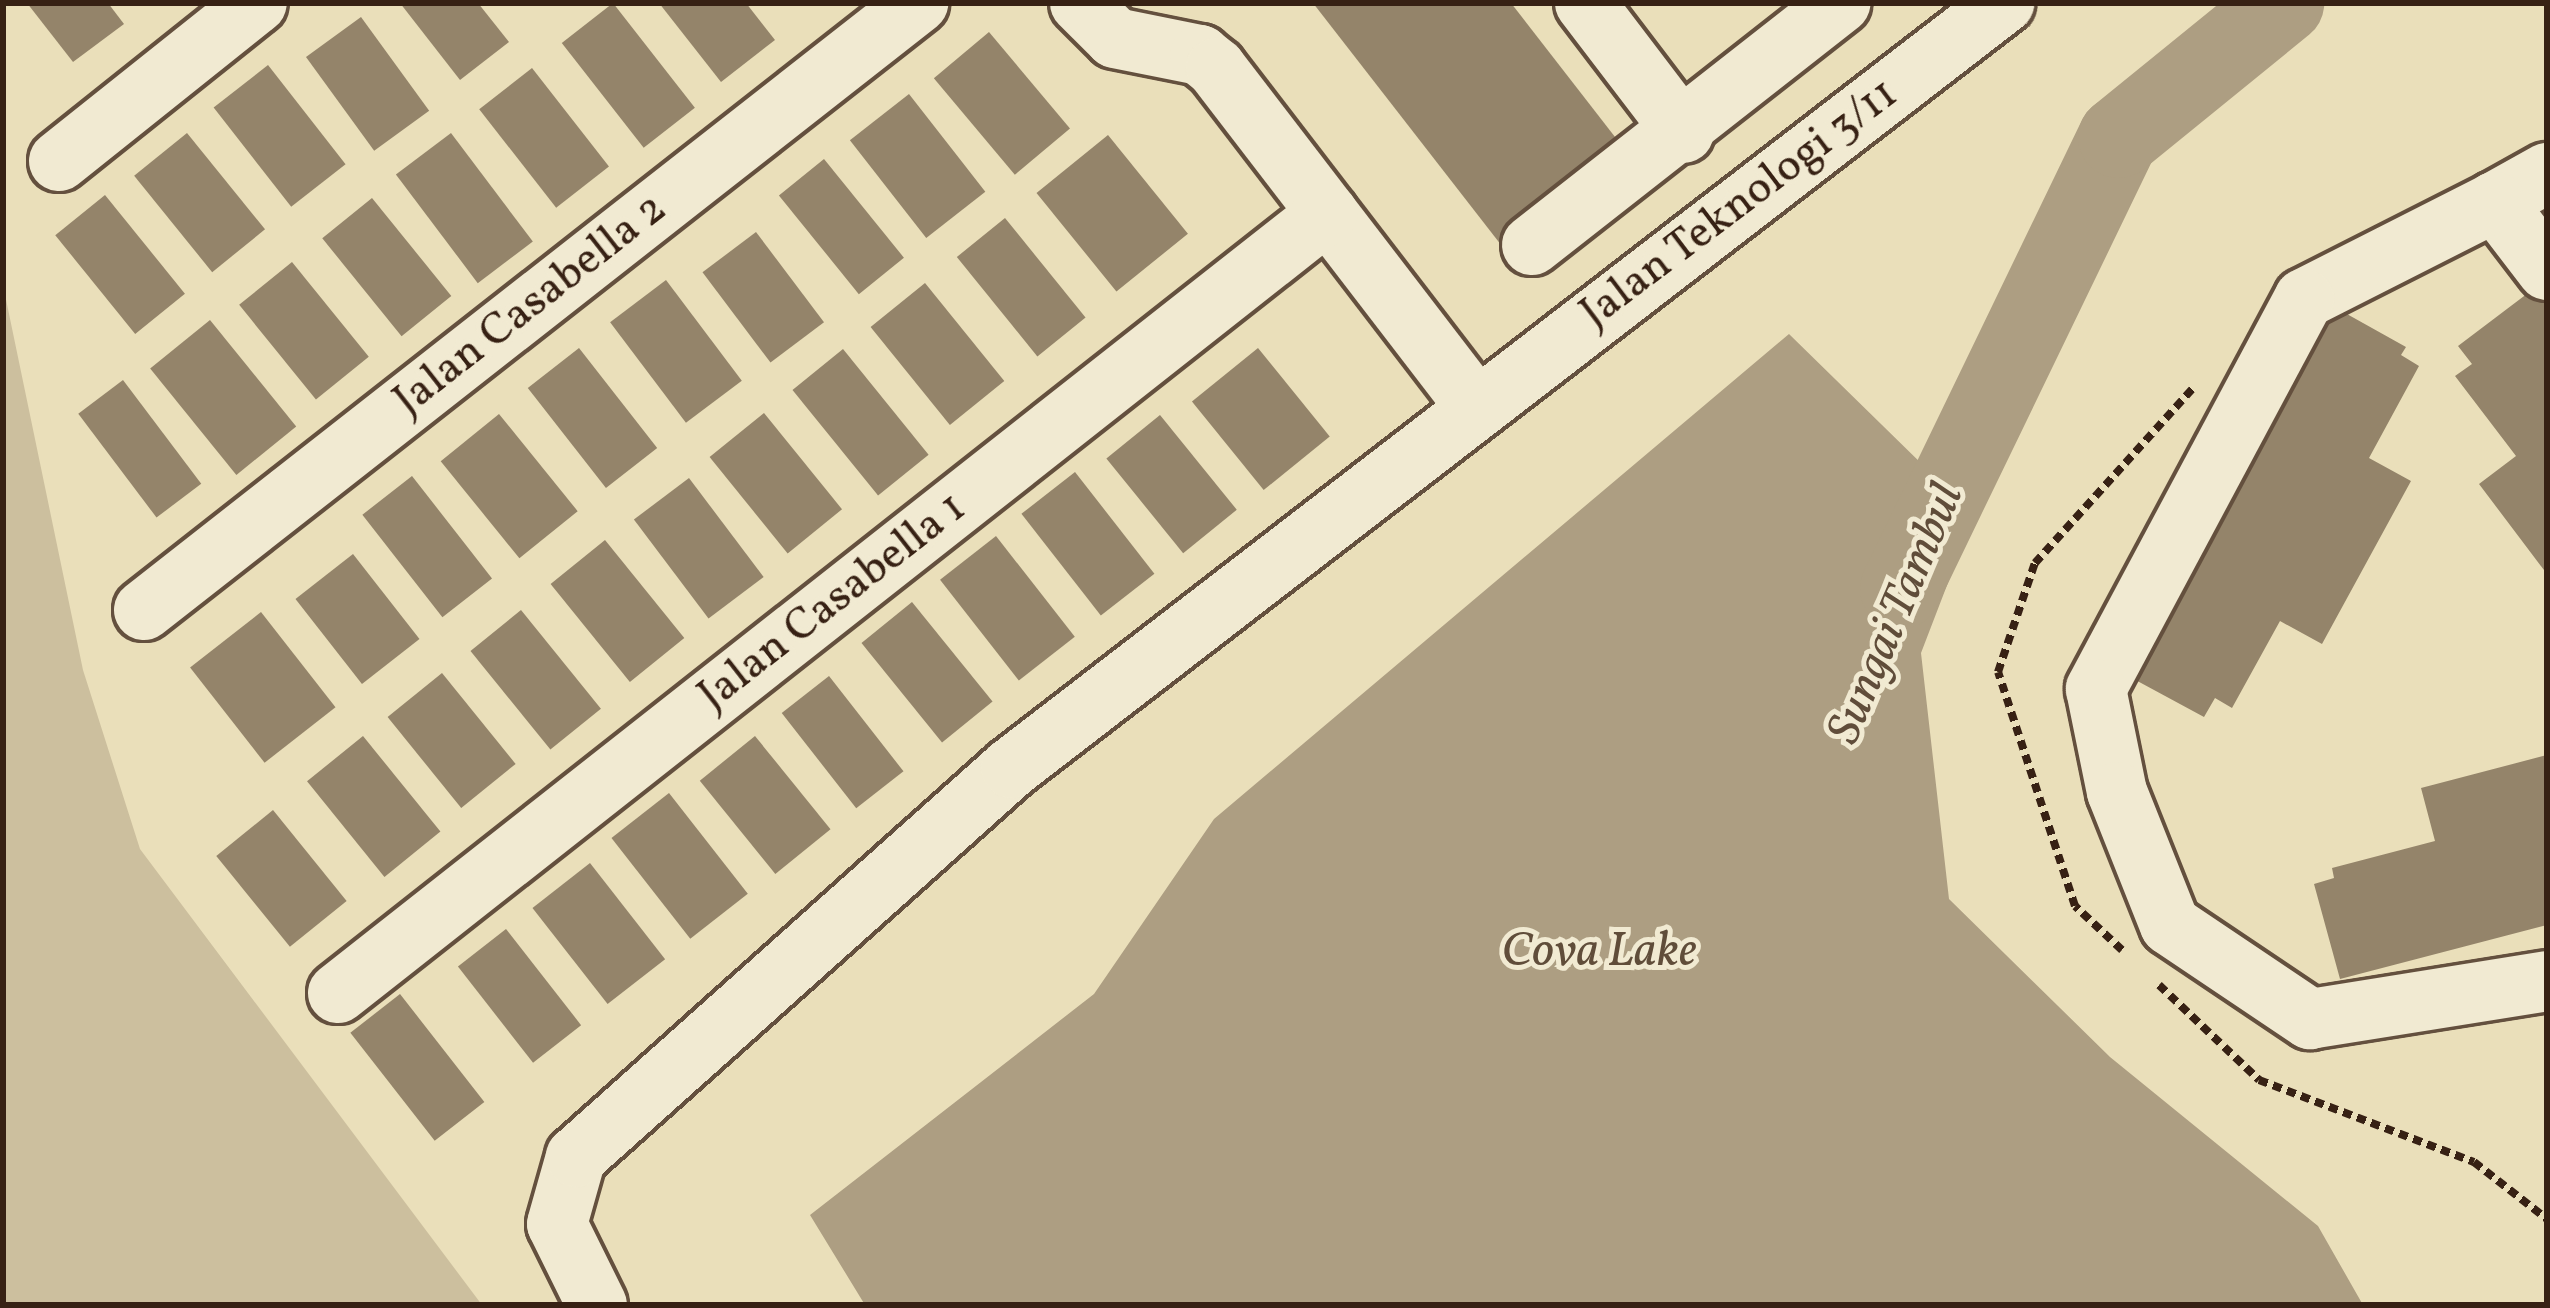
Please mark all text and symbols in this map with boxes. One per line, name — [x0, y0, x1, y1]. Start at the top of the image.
street label: Jalan Teknologi 3/11 — [1570, 68, 1910, 342]
street label: Jalan Casabella 2 — [384, 183, 678, 429]
water label: Sungai Tambul — [1816, 475, 1978, 753]
street label: Jalan Casabella 1 — [689, 482, 977, 724]
water label: Cova Lake — [1502, 924, 1696, 982]

